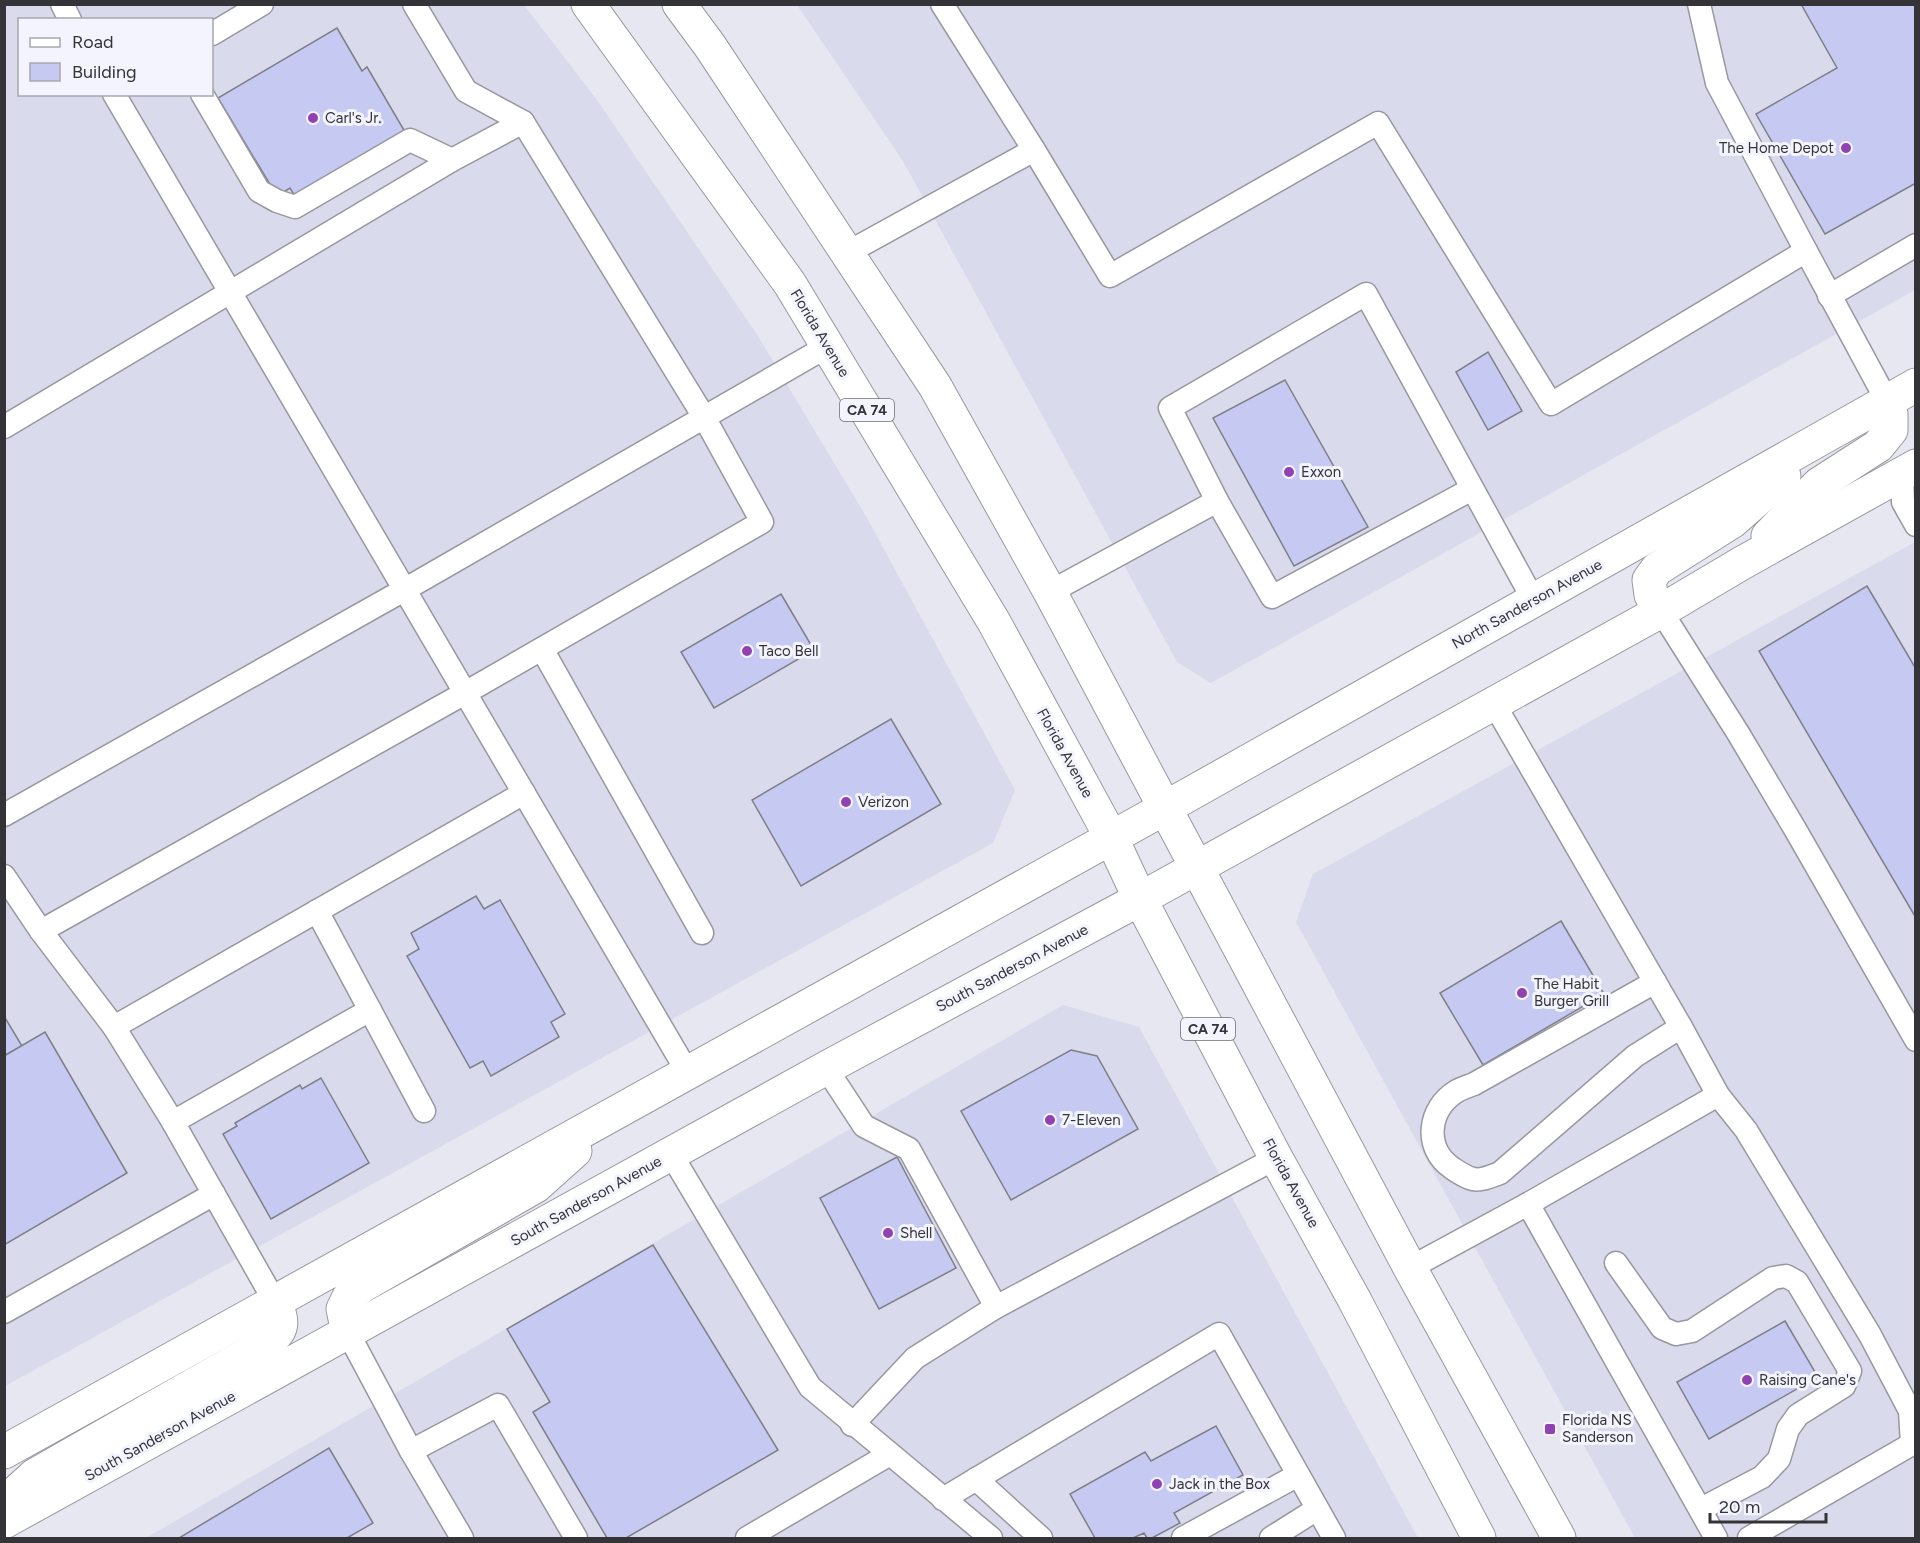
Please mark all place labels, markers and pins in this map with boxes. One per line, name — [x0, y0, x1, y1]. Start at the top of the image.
place label: Carl's Jr. — [325, 109, 381, 127]
marker: Carl's Jr. — [306, 111, 320, 125]
place label: The Home Depot — [1719, 139, 1834, 157]
marker: The Home Depot — [1839, 141, 1853, 155]
place label: Exxon — [1301, 463, 1341, 481]
marker: Exxon — [1282, 465, 1296, 479]
place label: Taco Bell — [759, 642, 818, 660]
marker: Taco Bell — [740, 644, 754, 658]
place label: Verizon — [858, 793, 909, 811]
marker: Verizon — [839, 795, 853, 809]
place label: The Habit Burger Grill — [1534, 975, 1609, 1010]
marker: The Habit Burger Grill — [1515, 986, 1529, 1000]
place label: 7-Eleven — [1062, 1111, 1121, 1129]
marker: 7-Eleven — [1043, 1113, 1057, 1127]
place label: Shell — [900, 1224, 932, 1242]
marker: Shell — [881, 1226, 895, 1240]
place label: Raising Cane's — [1759, 1371, 1856, 1389]
marker: Raising Cane's — [1740, 1373, 1754, 1387]
place label: Florida NS Sanderson — [1562, 1411, 1633, 1446]
marker: Florida NS Sanderson — [1543, 1422, 1557, 1436]
place label: Jack in the Box — [1169, 1475, 1270, 1493]
marker: Jack in the Box — [1150, 1477, 1164, 1491]

